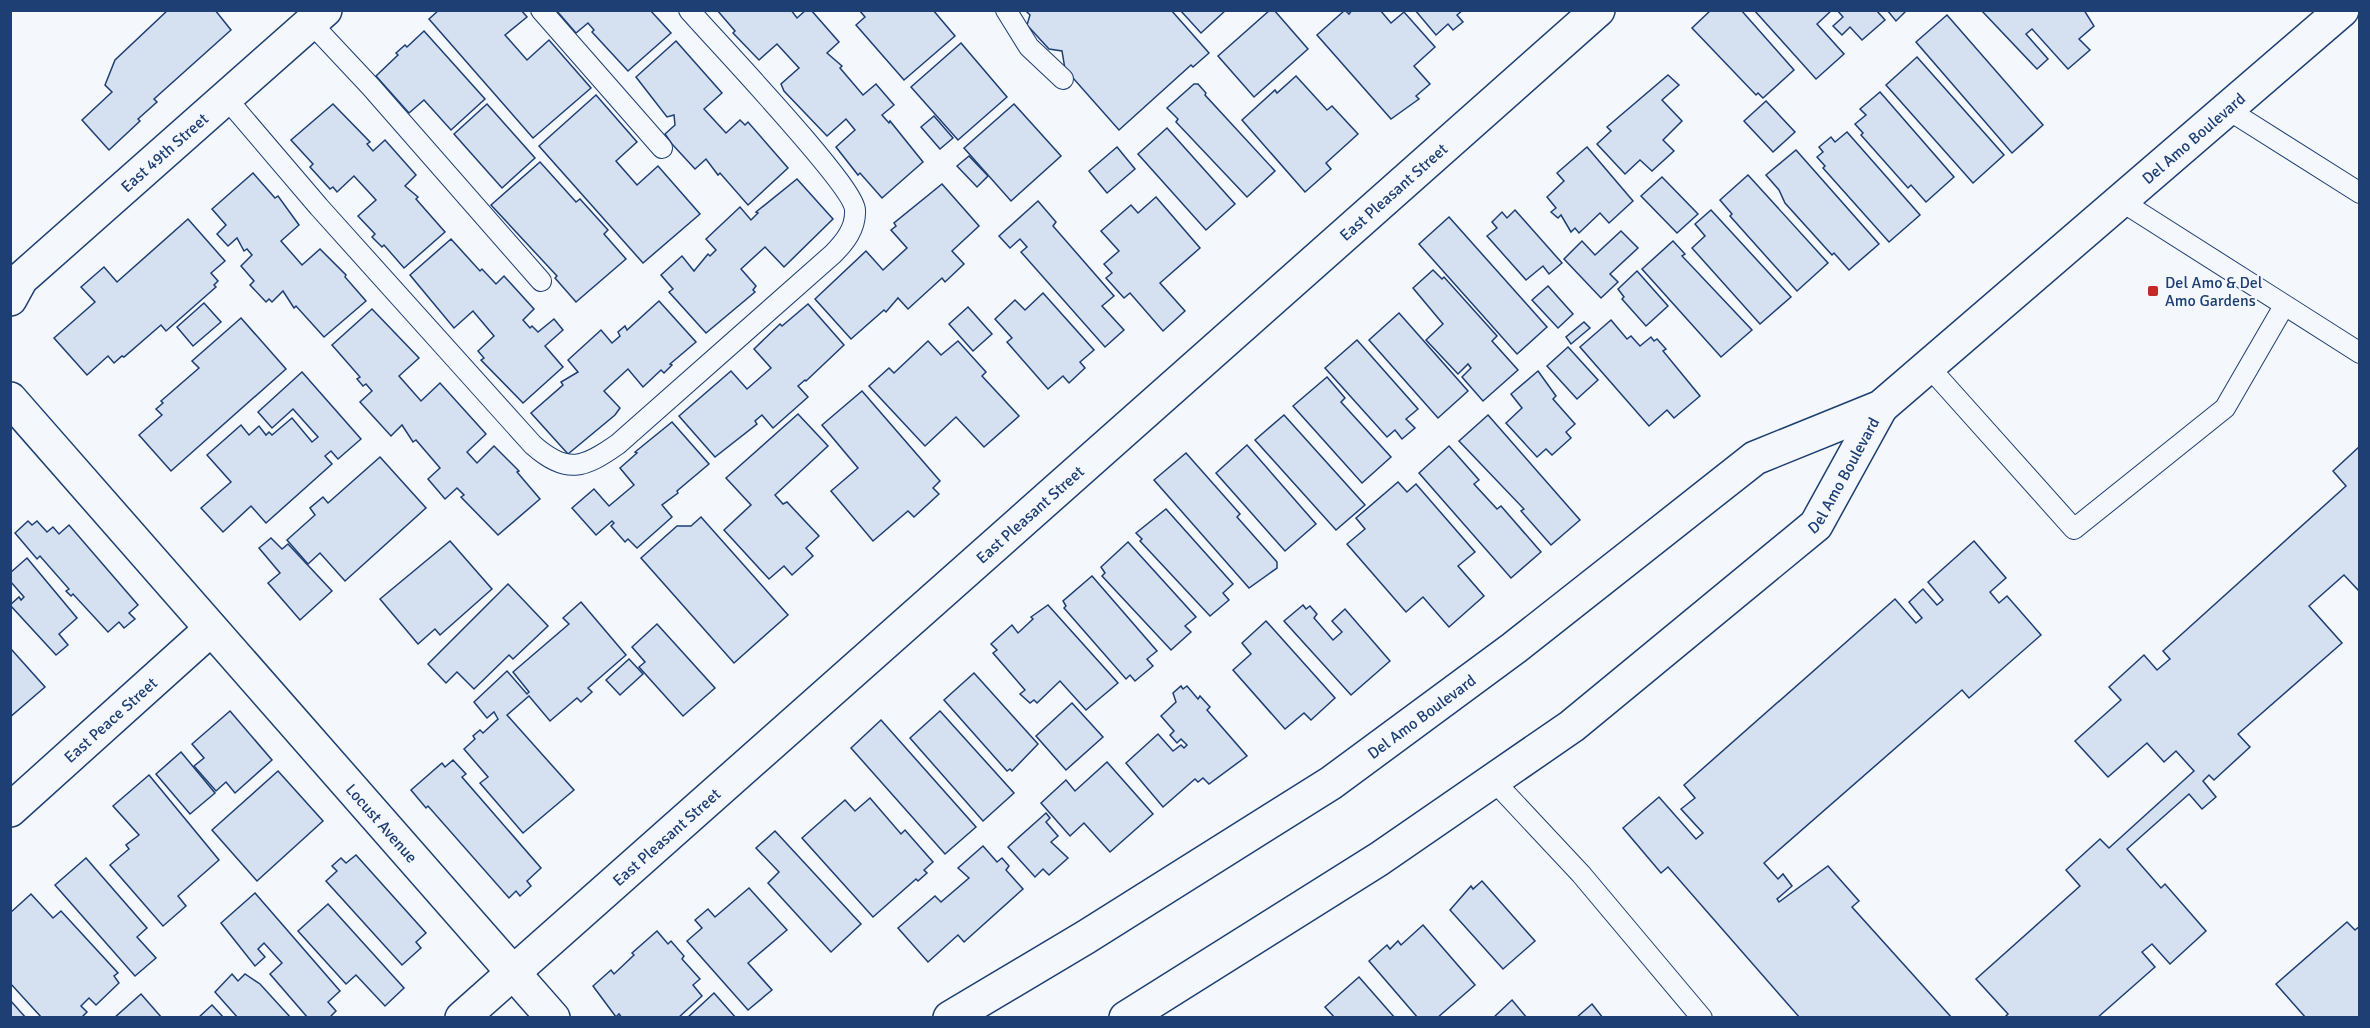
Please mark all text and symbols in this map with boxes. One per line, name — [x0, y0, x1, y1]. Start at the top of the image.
street label: Del Amo Boulevard — [2138, 89, 2250, 189]
street label: East 49th Street — [117, 109, 213, 197]
street label: East Pleasant Street — [1336, 139, 1452, 246]
place label: Del Amo & Del Amo Gardens — [2165, 273, 2263, 311]
marker: Del Amo & Del Amo Gardens — [2146, 284, 2160, 298]
street label: Del Amo Boulevard — [1804, 414, 1884, 539]
street label: East Pleasant Street — [972, 462, 1089, 568]
street label: Del Amo Boulevard — [1364, 671, 1480, 764]
street label: East Peace Street — [60, 673, 162, 768]
street label: Locust Avenue — [341, 780, 421, 867]
street label: East Pleasant Street — [609, 784, 725, 891]

